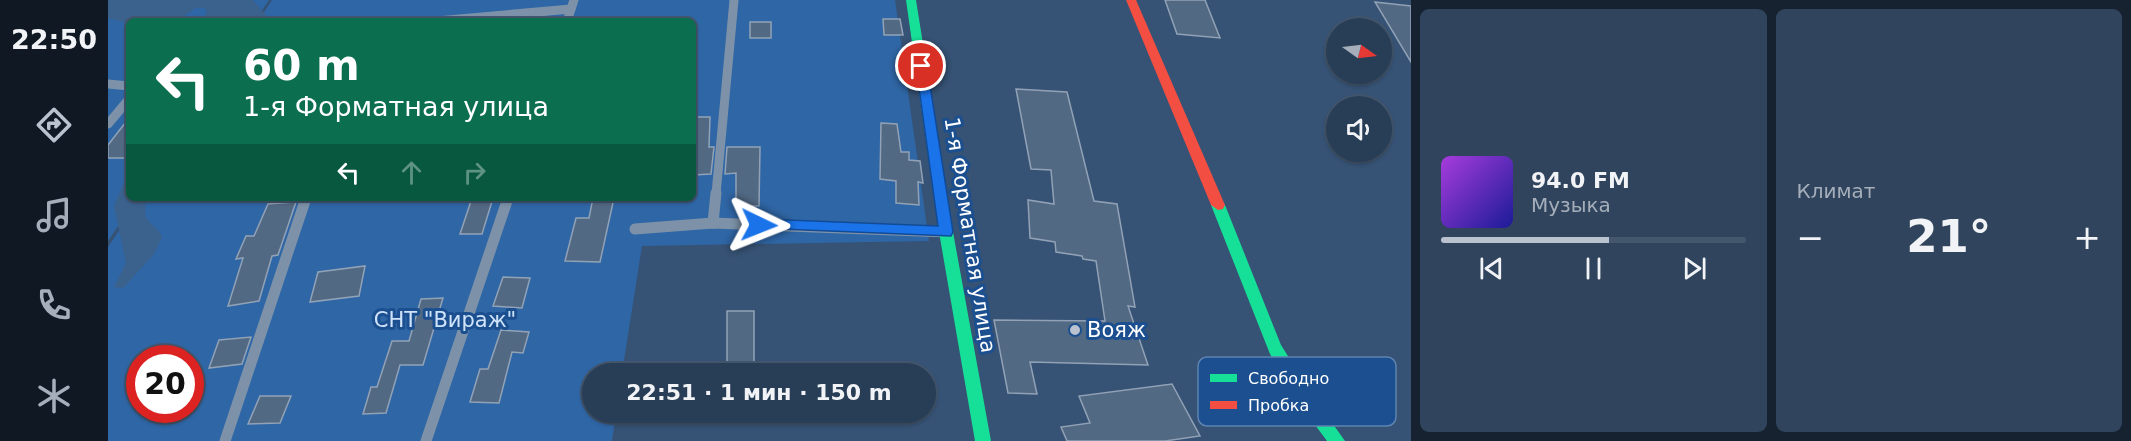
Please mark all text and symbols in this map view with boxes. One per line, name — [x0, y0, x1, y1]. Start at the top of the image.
north arrow — [1326, 18, 1392, 84]
map controls — [1326, 18, 1392, 162]
text: 22:50 — [11, 24, 97, 55]
pin — [895, 40, 946, 91]
text: 60 m — [243, 41, 360, 90]
icon: left — [144, 42, 222, 120]
icon: arrive — [904, 49, 937, 82]
text: 1-я Форматная улица — [243, 91, 549, 122]
button: sound — [1326, 96, 1392, 162]
icon: directions — [33, 104, 75, 146]
street label: 1-я Форматная улица — [940, 116, 1000, 354]
icon: left — [332, 156, 365, 189]
icon: ahead — [395, 156, 428, 189]
icon: right — [458, 156, 491, 189]
text: 94.0 FM — [1531, 168, 1630, 193]
text: Климат — [1797, 179, 1875, 203]
position arrow — [727, 193, 791, 257]
text: Музыка — [1531, 193, 1611, 217]
icon: music — [33, 194, 75, 236]
text: 21° — [1906, 210, 1991, 263]
text: − — [1797, 218, 1824, 257]
text: + — [2073, 218, 2101, 257]
icon: previous — [1475, 252, 1508, 285]
icon: pause — [1577, 252, 1610, 285]
icon: next — [1678, 252, 1711, 285]
icon: phone — [33, 284, 75, 326]
park label: СНТ "Вираж" — [374, 308, 516, 332]
place label: Вояж — [1087, 318, 1146, 342]
marker: Вояж — [1068, 323, 1082, 337]
speed limit sign: 20 — [126, 345, 204, 423]
legend — [1198, 357, 1396, 426]
text: Свободно — [1248, 369, 1329, 388]
icon: climate — [33, 375, 75, 417]
text: 22:51 · 1 мин · 150 m — [626, 380, 892, 405]
text: Пробка — [1248, 396, 1309, 415]

